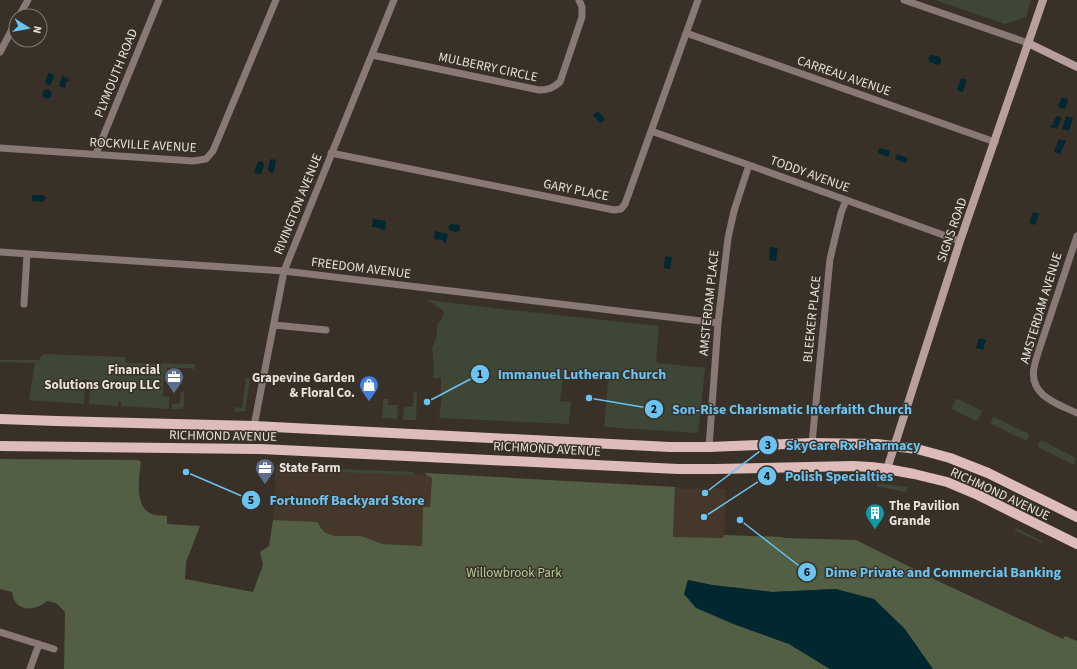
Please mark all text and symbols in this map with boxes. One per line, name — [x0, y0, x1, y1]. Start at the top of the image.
north arrow — [8, 8, 48, 48]
text: N — [29, 25, 45, 35]
street label: PLYMOUTH ROAD — [90, 26, 142, 120]
street label: MULBERRY CIRCLE — [437, 48, 539, 86]
street label: CARREAU AVENUE — [795, 52, 893, 101]
street label: ROCKVILLE AVENUE — [89, 133, 197, 157]
street label: RIVINGTON AVENUE — [270, 151, 327, 257]
street label: TODDY AVENUE — [768, 151, 853, 197]
street label: GARY PLACE — [542, 175, 610, 205]
street label: SIGNS ROAD — [933, 195, 971, 265]
street label: AMSTERDAM PLACE — [694, 249, 724, 357]
street label: AMSTERDAM AVENUE — [1016, 250, 1067, 366]
street label: FREEDOM AVENUE — [310, 253, 412, 283]
street label: BLEEKER PLACE — [799, 275, 826, 363]
place label: Financial Solutions Group LLC — [44, 361, 160, 394]
callout: Immanuel Lutheran Church — [470, 361, 675, 387]
text: Immanuel Lutheran Church — [498, 365, 666, 385]
office icon: Financial Solutions Group LLC — [163, 366, 185, 394]
text: 1 — [477, 366, 483, 383]
place label: Grapevine Garden & Floral Co. — [252, 369, 355, 402]
shop icon: Grapevine Garden & Floral Co. — [358, 374, 380, 402]
callout: Son-Rise Charismatic Interfaith Church — [644, 396, 920, 422]
text: Son-Rise Charismatic Interfaith Church — [672, 400, 912, 420]
text: 2 — [651, 401, 657, 418]
street label: RICHMOND AVENUE — [169, 426, 277, 446]
callout: SkyCare Rx Pharmacy — [758, 432, 929, 458]
text: SkyCare Rx Pharmacy — [786, 436, 921, 456]
street label: RICHMOND AVENUE — [493, 437, 601, 461]
text: 3 — [765, 437, 771, 454]
office icon: State Farm — [254, 457, 276, 485]
place label: State Farm — [279, 459, 341, 477]
callout: Polish Specialties — [757, 463, 901, 489]
street label: RICHMOND AVENUE — [947, 463, 1053, 525]
text: Polish Specialties — [785, 467, 893, 487]
text: 4 — [764, 468, 771, 485]
callout: Fortunoff Backyard Store — [241, 487, 433, 513]
text: Fortunoff Backyard Store — [269, 491, 425, 511]
text: 5 — [248, 492, 254, 509]
place label: The Pavilion Grande — [889, 497, 960, 530]
building icon: The Pavilion Grande — [864, 502, 886, 530]
callout: Dime Private and Commercial Banking — [797, 559, 1069, 585]
text: Dime Private and Commercial Banking — [825, 563, 1062, 583]
park label: Willowbrook Park — [466, 564, 562, 582]
text: 6 — [804, 564, 810, 581]

